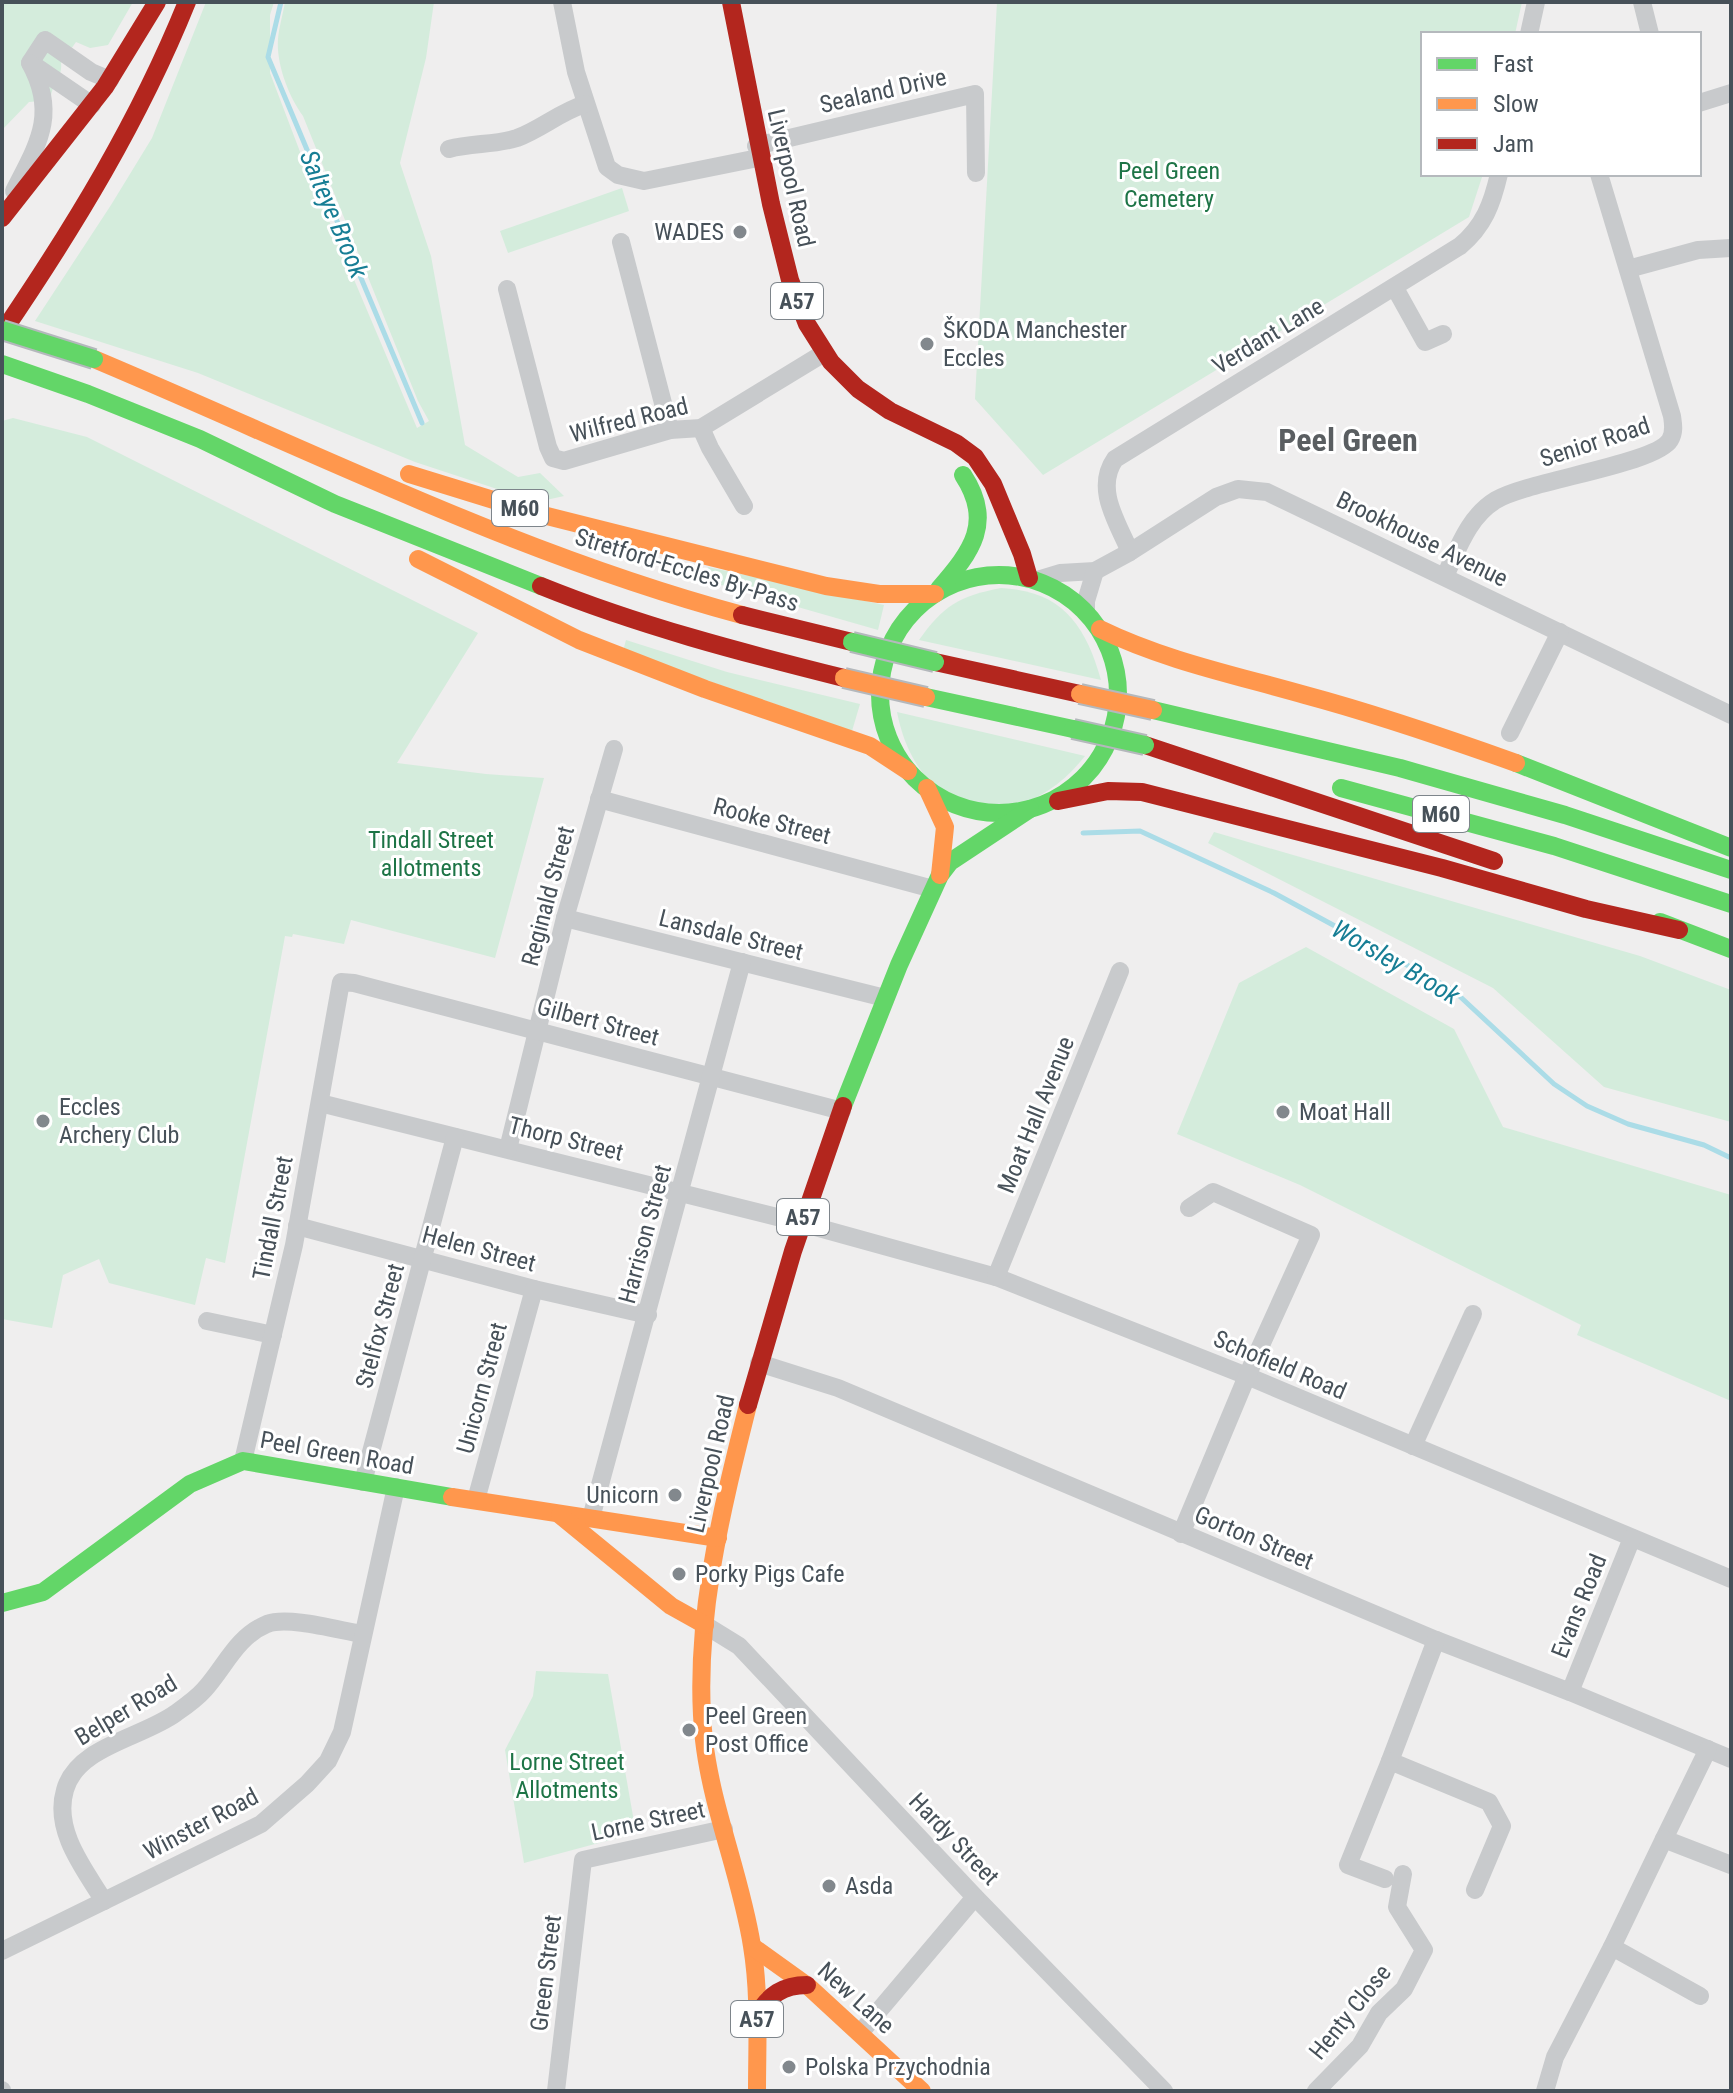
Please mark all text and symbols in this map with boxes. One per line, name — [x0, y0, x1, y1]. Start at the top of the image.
legend — [1421, 32, 1701, 176]
text: Fast — [1493, 50, 1534, 78]
street label: Sealand Drive — [817, 63, 949, 119]
text: Slow — [1493, 90, 1539, 118]
street label: Liverpool Road — [762, 106, 820, 250]
text: Jam — [1493, 130, 1534, 158]
water label: Salteye Brook — [294, 146, 375, 283]
park label: Peel Green Cemetery — [1118, 157, 1220, 213]
place label: WADES — [654, 218, 724, 246]
marker: WADES — [731, 223, 749, 241]
road number: A57 — [771, 283, 823, 319]
street label: Verdant Lane — [1207, 292, 1329, 380]
place label: ŠKODA Manchester Eccles — [943, 316, 1127, 372]
marker: ŠKODA Manchester Eccles — [918, 335, 936, 353]
street label: Wilfred Road — [567, 392, 691, 448]
street label: Senior Road — [1537, 411, 1653, 473]
district label: Peel Green — [1278, 421, 1418, 459]
street label: Brookhouse Avenue — [1332, 485, 1512, 593]
road number: M60 — [492, 490, 548, 526]
street label: Stretford-Eccles By-Pass — [572, 523, 802, 617]
street label: Rooke Street — [710, 792, 834, 850]
road number: M60 — [1413, 796, 1469, 832]
street label: Reginald Street — [516, 823, 580, 969]
park label: Tindall Street allotments — [368, 826, 494, 882]
street label: Lansdale Street — [656, 904, 806, 966]
water label: Worsley Brook — [1327, 913, 1466, 1011]
street label: Gilbert Street — [534, 992, 662, 1052]
street label: Moat Hall Avenue — [992, 1033, 1080, 1197]
place label: Eccles Archery Club — [59, 1093, 179, 1149]
place label: Moat Hall — [1299, 1098, 1391, 1126]
marker: Moat Hall — [1274, 1103, 1292, 1121]
street label: Thorp Street — [506, 1111, 626, 1167]
marker: Eccles Archery Club — [34, 1112, 52, 1130]
street label: Tindall Street — [247, 1154, 299, 1282]
street label: Harrison Street — [613, 1161, 677, 1307]
road number: A57 — [777, 1199, 829, 1235]
street label: Helen Street — [419, 1220, 539, 1278]
street label: Stelfox Street — [350, 1261, 410, 1391]
street label: Unicorn Street — [451, 1319, 513, 1457]
street label: Schofield Road — [1209, 1325, 1351, 1405]
street label: Liverpool Road — [682, 1392, 740, 1536]
street label: Peel Green Road — [258, 1426, 416, 1480]
place label: Unicorn — [586, 1481, 659, 1509]
marker: Unicorn — [666, 1486, 684, 1504]
street label: Gorton Street — [1190, 1500, 1318, 1576]
street label: Evans Road — [1546, 1550, 1612, 1662]
place label: Porky Pigs Cafe — [695, 1560, 845, 1588]
marker: Porky Pigs Cafe — [670, 1565, 688, 1583]
street label: Belper Road — [70, 1669, 182, 1751]
place label: Peel Green Post Office — [705, 1702, 808, 1758]
marker: Peel Green Post Office — [680, 1721, 698, 1739]
park label: Lorne Street Allotments — [509, 1748, 625, 1804]
street label: Winster Road — [139, 1782, 263, 1866]
street label: Hardy Street — [903, 1787, 1005, 1891]
street label: Lorne Street — [589, 1795, 707, 1847]
place label: Asda — [845, 1872, 893, 1900]
marker: Asda — [820, 1877, 838, 1895]
street label: Green Street — [525, 1913, 567, 2033]
street label: New Lane — [812, 1956, 900, 2040]
street label: Henty Close — [1303, 1959, 1397, 2065]
road number: A57 — [731, 2001, 783, 2037]
place label: Polska Przychodnia — [805, 2053, 991, 2081]
marker: Polska Przychodnia — [780, 2058, 798, 2076]

